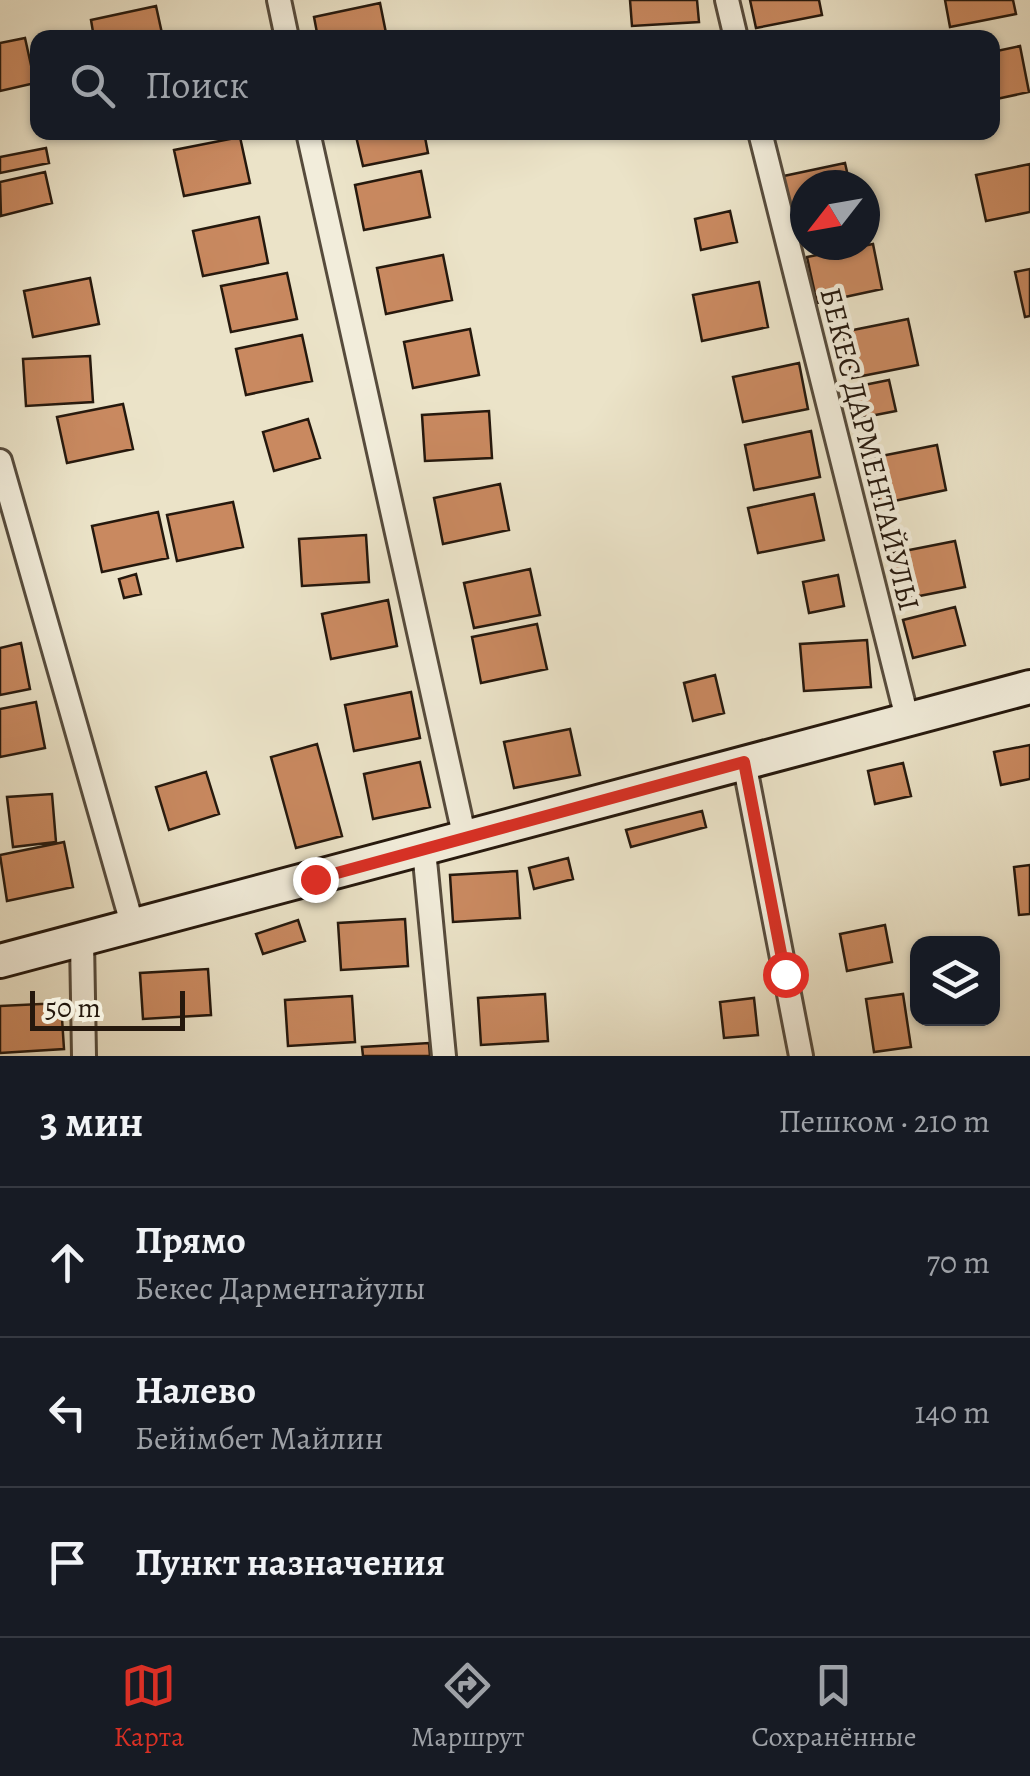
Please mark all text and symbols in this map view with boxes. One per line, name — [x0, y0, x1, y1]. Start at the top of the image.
search box — [30, 30, 1000, 140]
icon: search — [65, 58, 120, 113]
text: Поиск — [145, 59, 249, 111]
north arrow — [790, 170, 880, 260]
street label: БЕКЕС ДАРМЕНТАЙУЛЫ — [810, 283, 930, 615]
route end — [293, 857, 339, 903]
map controls — [910, 936, 1000, 1026]
button: layers — [910, 936, 1000, 1026]
route start — [763, 952, 809, 998]
scale bar — [30, 986, 185, 1030]
text: 50 m — [45, 989, 101, 1027]
text: 3 мин — [40, 1093, 143, 1150]
text: Пешком · 210 m — [778, 1099, 990, 1143]
text: Прямо — [135, 1214, 246, 1266]
icon: ahead — [40, 1235, 95, 1290]
text: 70 m — [927, 1240, 990, 1284]
text: Бекес Дарментайулы — [135, 1266, 426, 1310]
text: Налево — [135, 1364, 256, 1416]
icon: left — [40, 1385, 95, 1440]
text: 140 m — [915, 1390, 990, 1434]
text: Бейімбет Майлин — [135, 1416, 383, 1460]
icon: arrive — [40, 1535, 95, 1590]
text: Пункт назначения — [135, 1536, 445, 1588]
tab: Карта — [114, 1658, 184, 1756]
tab: Маршрут — [411, 1658, 524, 1756]
tab: Сохранённые — [751, 1658, 917, 1756]

